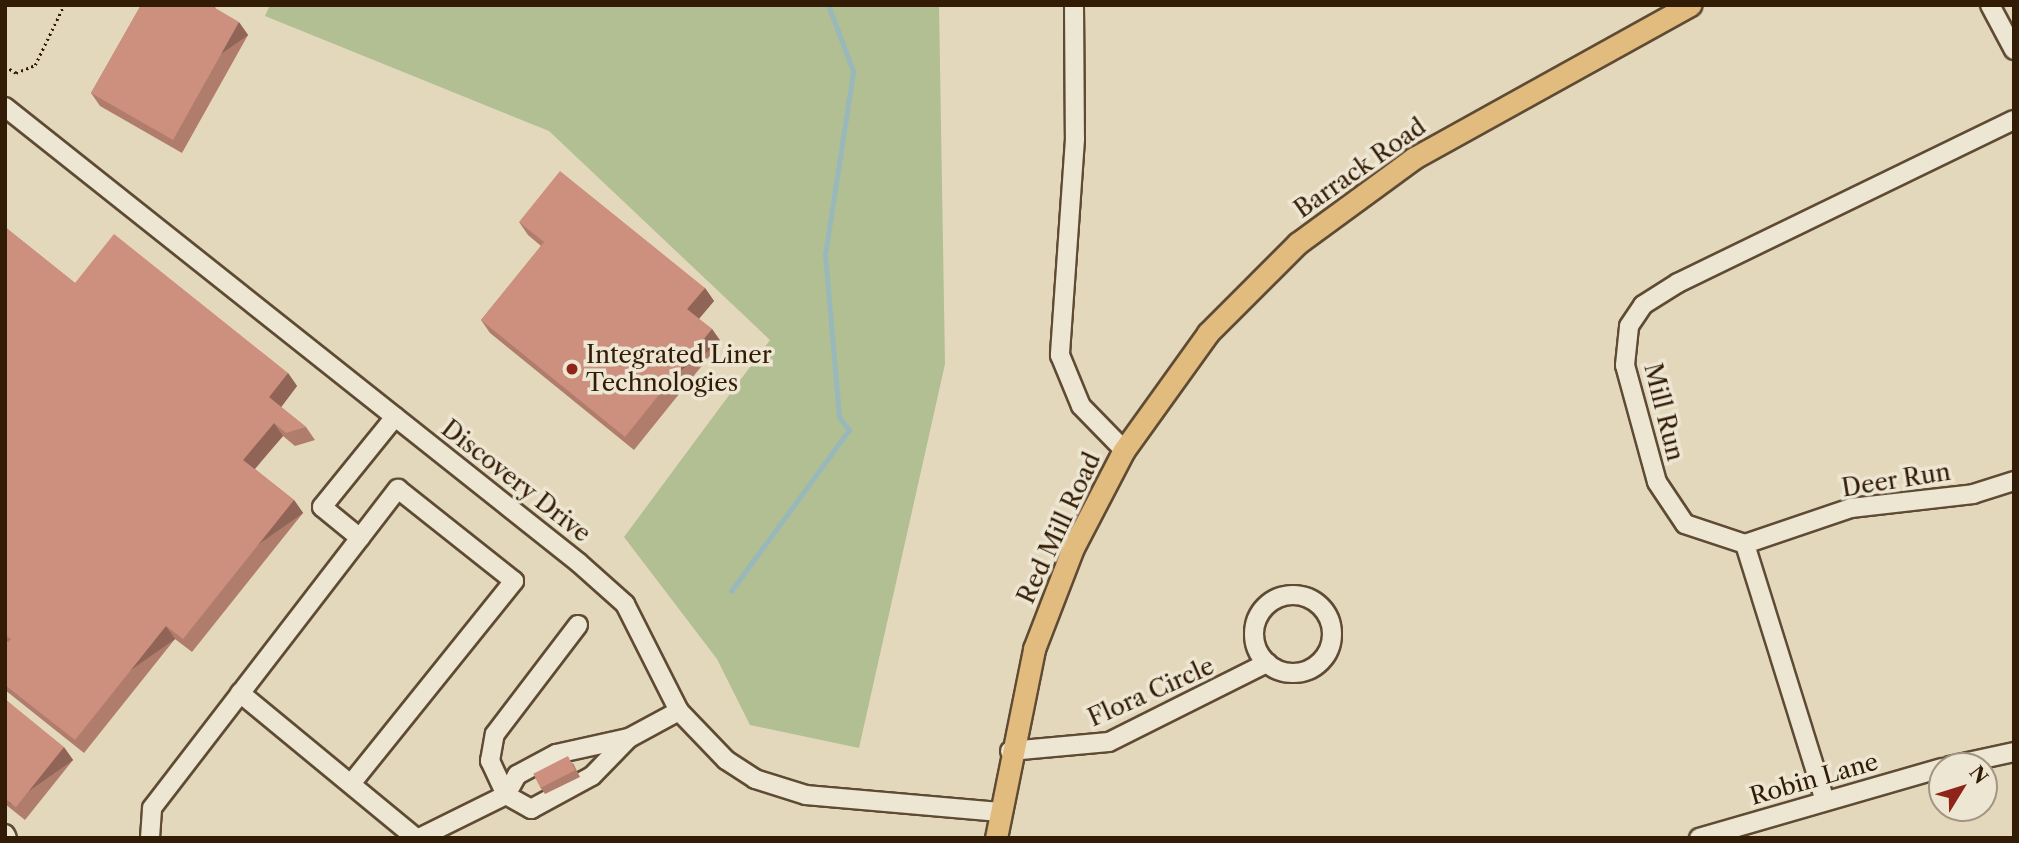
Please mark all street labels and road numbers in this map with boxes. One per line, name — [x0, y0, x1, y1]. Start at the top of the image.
street label: Barrack Road — [1289, 112, 1431, 224]
street label: Mill Run — [1638, 360, 1690, 464]
street label: Discovery Drive — [435, 414, 597, 548]
street label: Red Mill Road — [1011, 448, 1107, 608]
street label: Deer Run — [1839, 457, 1953, 503]
street label: Flora Circle — [1083, 651, 1219, 733]
street label: Robin Lane — [1747, 747, 1881, 811]

